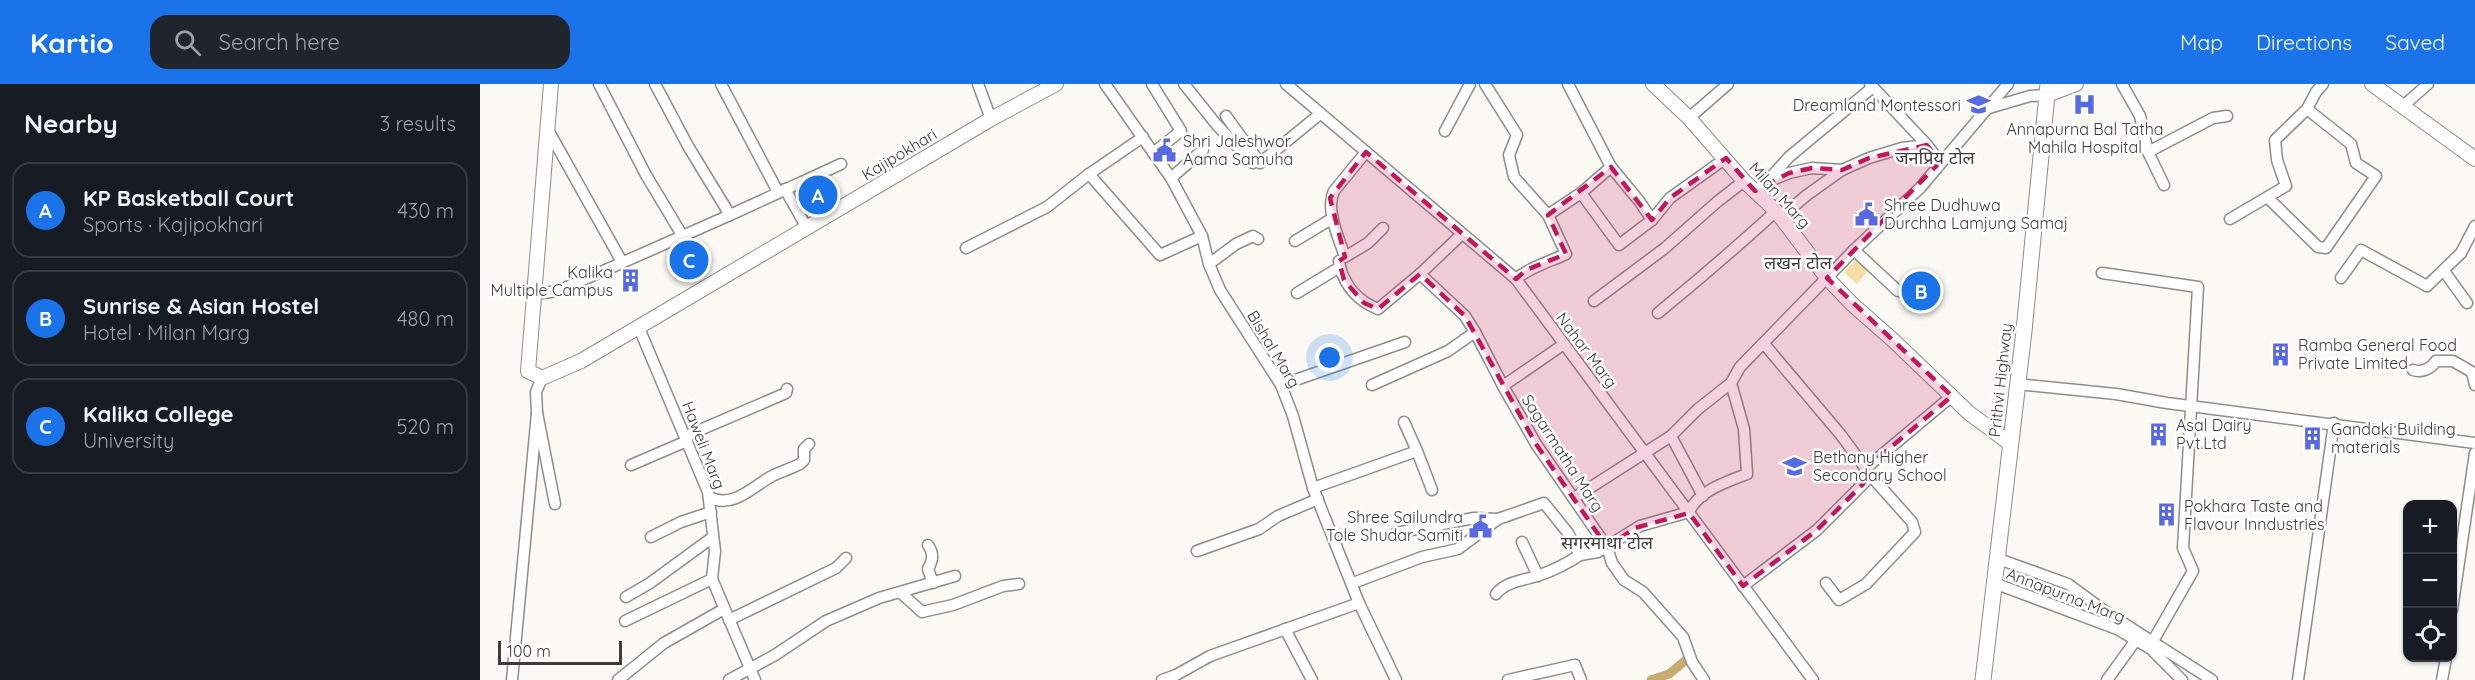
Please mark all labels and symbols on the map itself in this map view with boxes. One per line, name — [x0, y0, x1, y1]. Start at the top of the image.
hospital icon: Annapurna Bal Tatha Mahila Hospital — [2072, 91, 2098, 117]
school or university icon: Dreamland Montessori — [1966, 92, 1992, 118]
place label: Dreamland Montessori — [1793, 95, 1961, 115]
place label: Annapurna Bal Tatha Mahila Hospital — [2007, 119, 2163, 157]
street label: Kajipokhari — [858, 124, 940, 184]
place label: Shri Jaleshwor Aama Samuha — [1183, 131, 1293, 169]
public building icon: Shri Jaleshwor Aama Samuha — [1152, 137, 1178, 163]
district label: जनप्रिय टोल — [1895, 146, 1976, 169]
street label: Milan Marg — [1745, 158, 1815, 232]
pin: A — [798, 172, 838, 218]
place label: Shree Dudhuwa Durchha Lamjung Samaj — [1884, 195, 2068, 233]
public building icon: Shree Dudhuwa Durchha Lamjung Samaj — [1853, 201, 1879, 227]
pin: C — [670, 238, 708, 282]
district label: लखन टोल — [1764, 251, 1833, 274]
place label: Kalika Multiple Campus — [491, 262, 613, 300]
building icon: Kalika Multiple Campus — [618, 268, 644, 294]
pin: B — [1902, 268, 1940, 314]
street label: Bishal Marg — [1243, 307, 1305, 391]
street label: Nahar Marg — [1552, 308, 1622, 392]
street label: Prithvi Highway — [1984, 322, 2016, 438]
place label: Ramba General Food Private Limited — [2298, 335, 2457, 373]
building icon: Ramba General Food Private Limited — [2267, 341, 2293, 367]
your location — [1315, 343, 1344, 372]
street label: Sagarmatha Marg — [1518, 390, 1608, 516]
street label: Haweli Marg — [678, 398, 730, 492]
place label: Asal Dairy Pvt.Ltd — [2176, 415, 2252, 453]
place label: Gandaki Building materials — [2331, 419, 2456, 457]
building icon: Asal Dairy Pvt.Ltd — [2145, 421, 2171, 447]
building icon: Gandaki Building materials — [2300, 425, 2326, 451]
place label: Bethany Higher Secondary School — [1813, 447, 1947, 485]
school or university icon: Bethany Higher Secondary School — [1782, 453, 1808, 479]
place label: Pokhara Taste and Flavour Inndustries — [2184, 496, 2325, 534]
building icon: Pokhara Taste and Flavour Inndustries — [2153, 502, 2179, 528]
place label: Shree Sailundra Tole Shudar Samiti — [1326, 507, 1463, 545]
public building icon: Shree Sailundra Tole Shudar Samiti — [1468, 513, 1494, 539]
district label: सगरमाथा टोल — [1561, 531, 1654, 554]
street label: Annapurna Marg — [2004, 563, 2128, 627]
scale bar — [498, 638, 622, 666]

